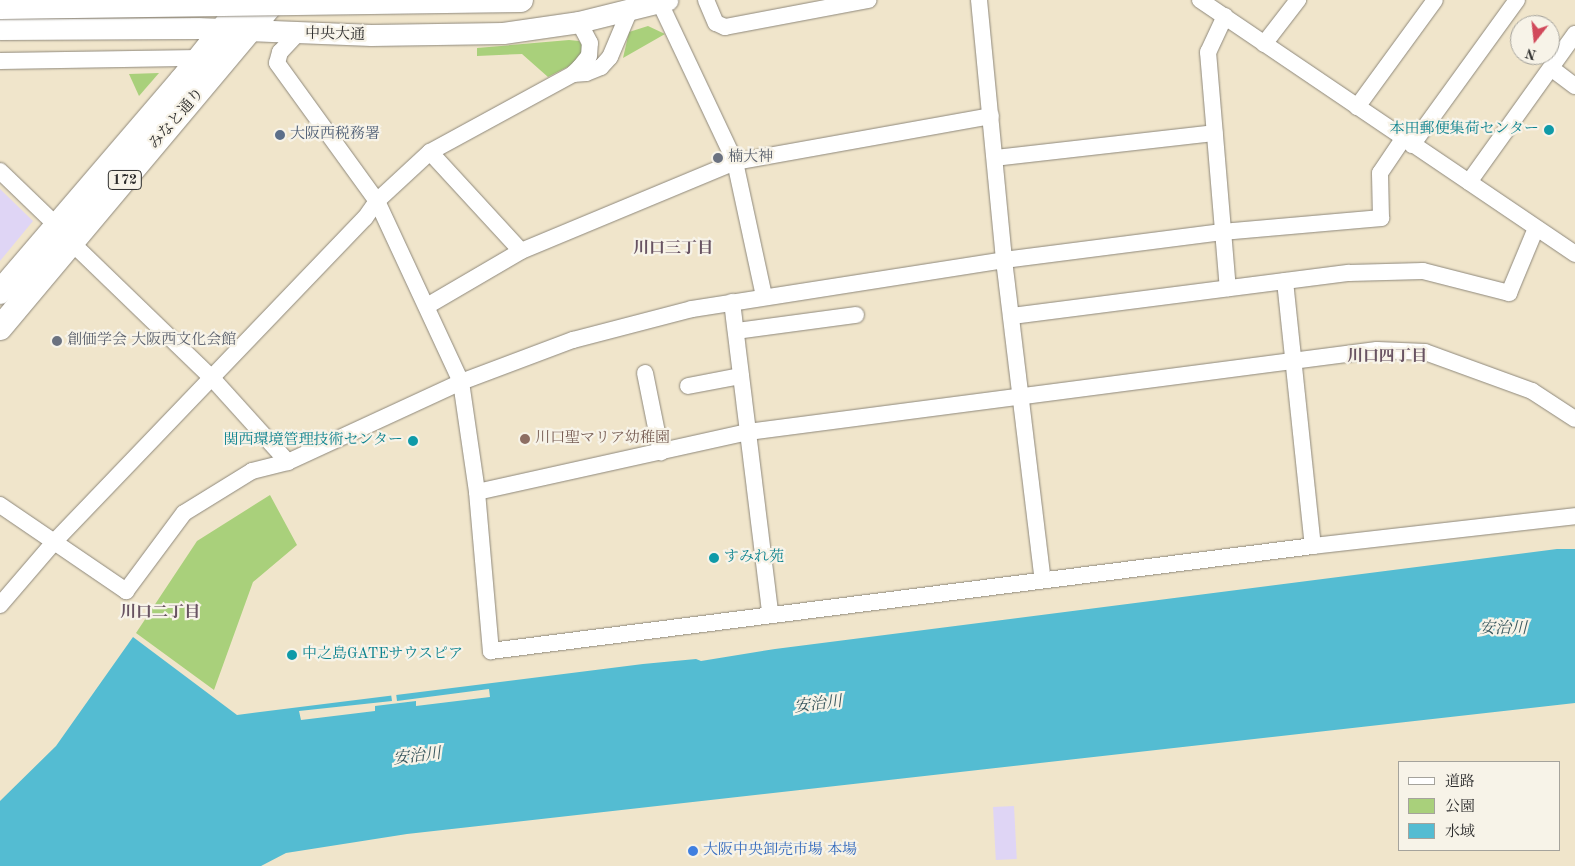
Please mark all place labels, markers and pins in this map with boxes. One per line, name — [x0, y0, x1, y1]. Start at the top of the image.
place label: 本田郵便集荷センター — [1389, 121, 1539, 139]
marker: 本田郵便集荷センター — [1543, 124, 1555, 136]
place label: 大阪西税務署 — [290, 126, 380, 144]
marker: 大阪西税務署 — [274, 129, 286, 141]
place label: 楠大神 — [728, 149, 773, 167]
marker: 楠大神 — [712, 152, 724, 164]
place label: 創価学会 大阪西文化会館 — [67, 332, 236, 350]
marker: 創価学会 大阪西文化会館 — [51, 335, 63, 347]
place label: 川口聖マリア幼稚園 — [535, 430, 670, 448]
place label: 関西環境管理技術センター — [223, 432, 403, 450]
marker: 川口聖マリア幼稚園 — [519, 433, 531, 445]
marker: 関西環境管理技術センター — [407, 435, 419, 447]
place label: すみれ苑 — [724, 549, 784, 567]
marker: すみれ苑 — [708, 552, 720, 564]
place label: 中之島GATEサウスピア — [302, 646, 464, 664]
marker: 中之島GATEサウスピア — [286, 649, 298, 661]
place label: 大阪中央卸売市場 本場 — [703, 842, 857, 860]
marker: 大阪中央卸売市場 本場 — [687, 845, 699, 857]

